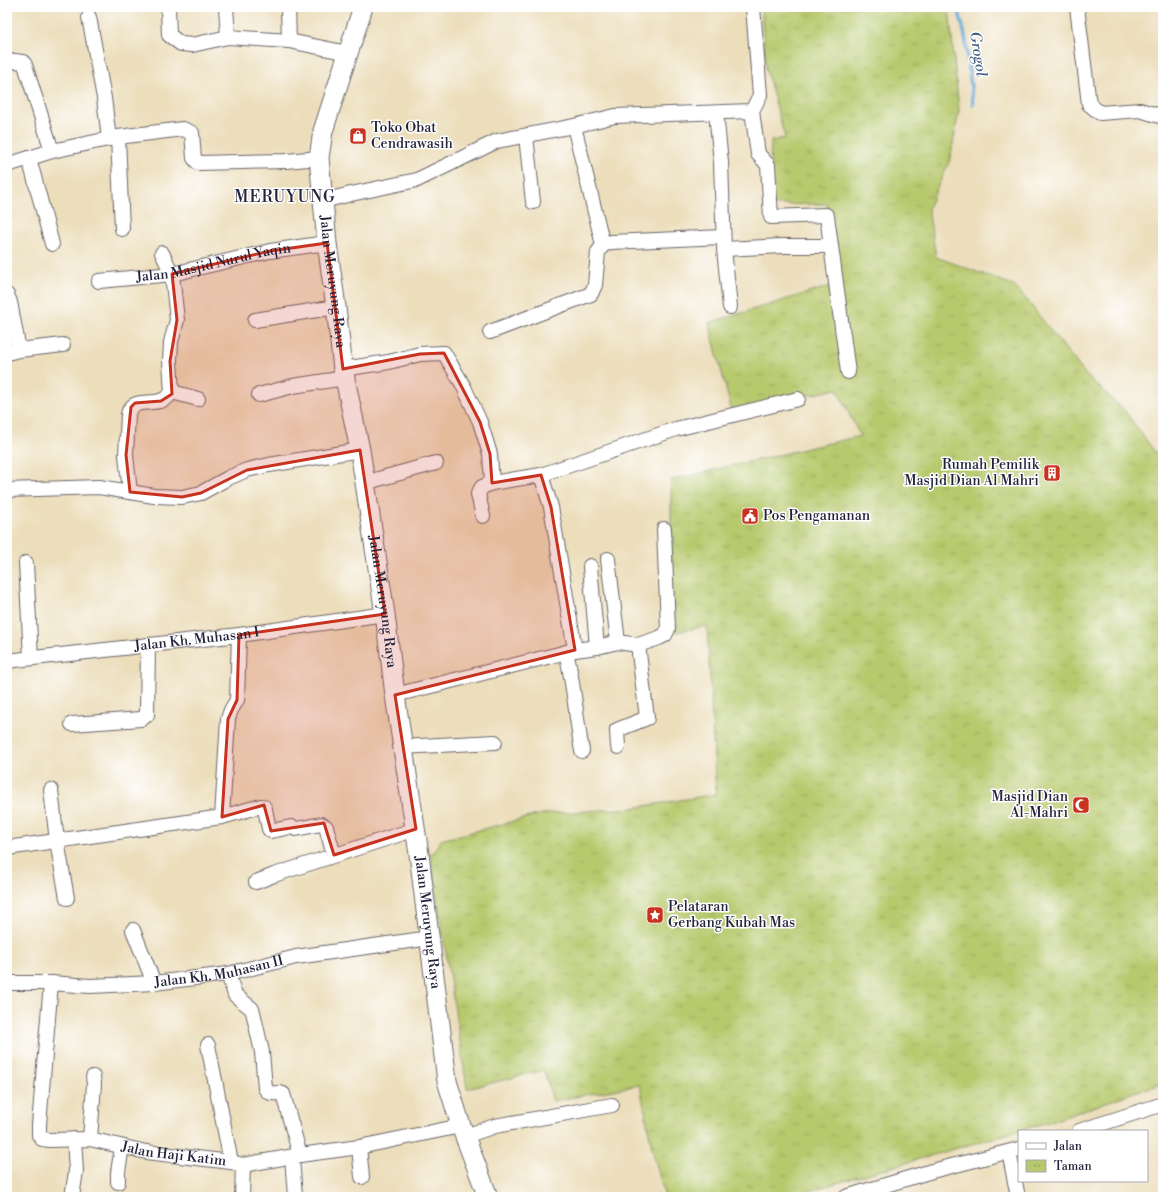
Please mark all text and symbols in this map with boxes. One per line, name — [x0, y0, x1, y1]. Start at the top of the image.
water label: Grogol — [965, 30, 991, 78]
place label: Toko Obat Cendrawasih — [371, 119, 454, 153]
shop icon: Toko Obat Cendrawasih — [348, 126, 368, 146]
district label: MERUYUNG — [234, 187, 336, 207]
street label: Jalan Meruyung Raya — [315, 214, 350, 350]
street label: Jalan Masjid Nurul Yaqin — [134, 239, 292, 287]
place label: Rumah Pemilik Masjid Dian Al Mahri — [904, 456, 1040, 490]
building icon: Rumah Pemilik Masjid Dian Al Mahri — [1042, 463, 1062, 483]
public building icon: Pos Pengamanan — [740, 506, 760, 526]
place label: Pos Pengamanan — [763, 507, 871, 525]
street label: Jalan Meruyung Raya — [364, 533, 401, 670]
street label: Jalan Kh. Muhasan I — [132, 623, 261, 656]
place label: Masjid Dian Al-Mahri — [991, 788, 1069, 822]
mosque icon: Masjid Dian Al-Mahri — [1071, 795, 1091, 815]
street label: Jalan Meruyung Raya — [410, 854, 445, 991]
place label: Pelataran Gerbang Kubah Mas — [668, 898, 795, 932]
place icon: Pelataran Gerbang Kubah Mas — [645, 905, 665, 925]
street label: Jalan Kh. Muhasan II — [152, 951, 286, 992]
legend — [1018, 1130, 1148, 1182]
street label: Jalan Haji Katim — [119, 1137, 227, 1170]
text: Jalan — [1053, 1139, 1082, 1154]
text: Taman — [1054, 1159, 1092, 1174]

